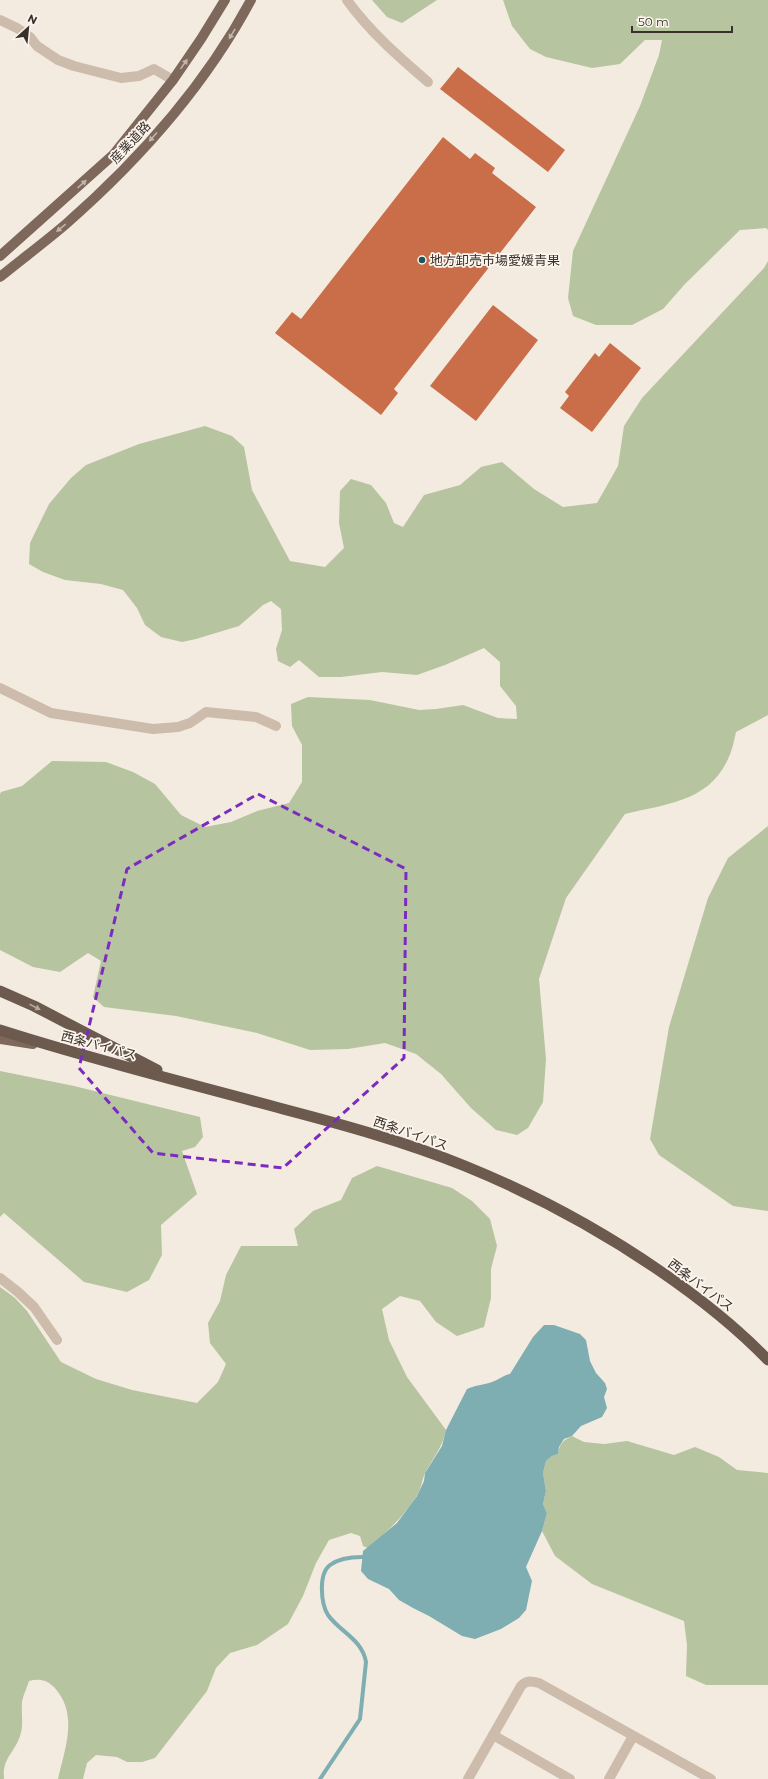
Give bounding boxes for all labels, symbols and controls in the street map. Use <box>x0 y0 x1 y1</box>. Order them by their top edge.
north arrow <box>8 8 48 48</box>
scale bar <box>632 8 732 34</box>
text: N <box>25 11 40 27</box>
text: 50 m <box>638 14 669 29</box>
one-way arrow <box>228 28 235 40</box>
one-way arrow <box>180 59 188 70</box>
street label: 産業道路 <box>106 118 154 166</box>
one-way arrow <box>149 132 158 142</box>
one-way arrow <box>77 180 87 189</box>
one-way arrow <box>55 224 66 233</box>
place label: 地方卸売市場愛媛青果 <box>430 252 560 268</box>
marker: 地方卸売市場愛媛青果 <box>417 255 427 265</box>
one-way arrow <box>30 1004 41 1010</box>
street label: 西条バイパス <box>59 1027 139 1063</box>
street label: 西条バイパス <box>372 1113 450 1153</box>
street label: 西条バイパス <box>665 1255 737 1315</box>

